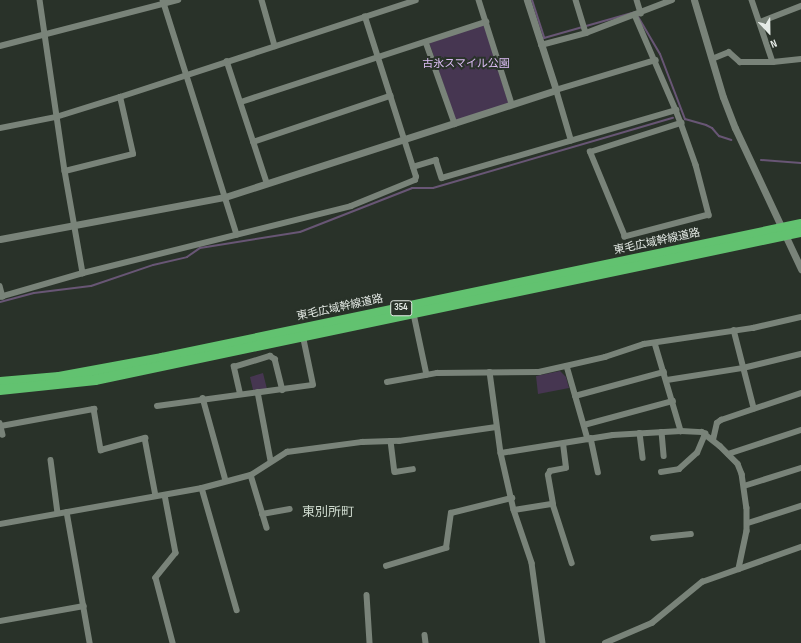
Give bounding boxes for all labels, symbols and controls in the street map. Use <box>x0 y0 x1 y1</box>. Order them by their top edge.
north arrow <box>749 12 789 52</box>
text: N <box>769 36 779 51</box>
park label: 古氷スマイル公園 <box>422 57 510 71</box>
street label: 東毛広域幹線道路 <box>613 226 701 258</box>
street label: 東毛広域幹線道路 <box>296 292 384 324</box>
road number: 354 <box>390 300 412 316</box>
district label: 東別所町 <box>302 504 354 520</box>

